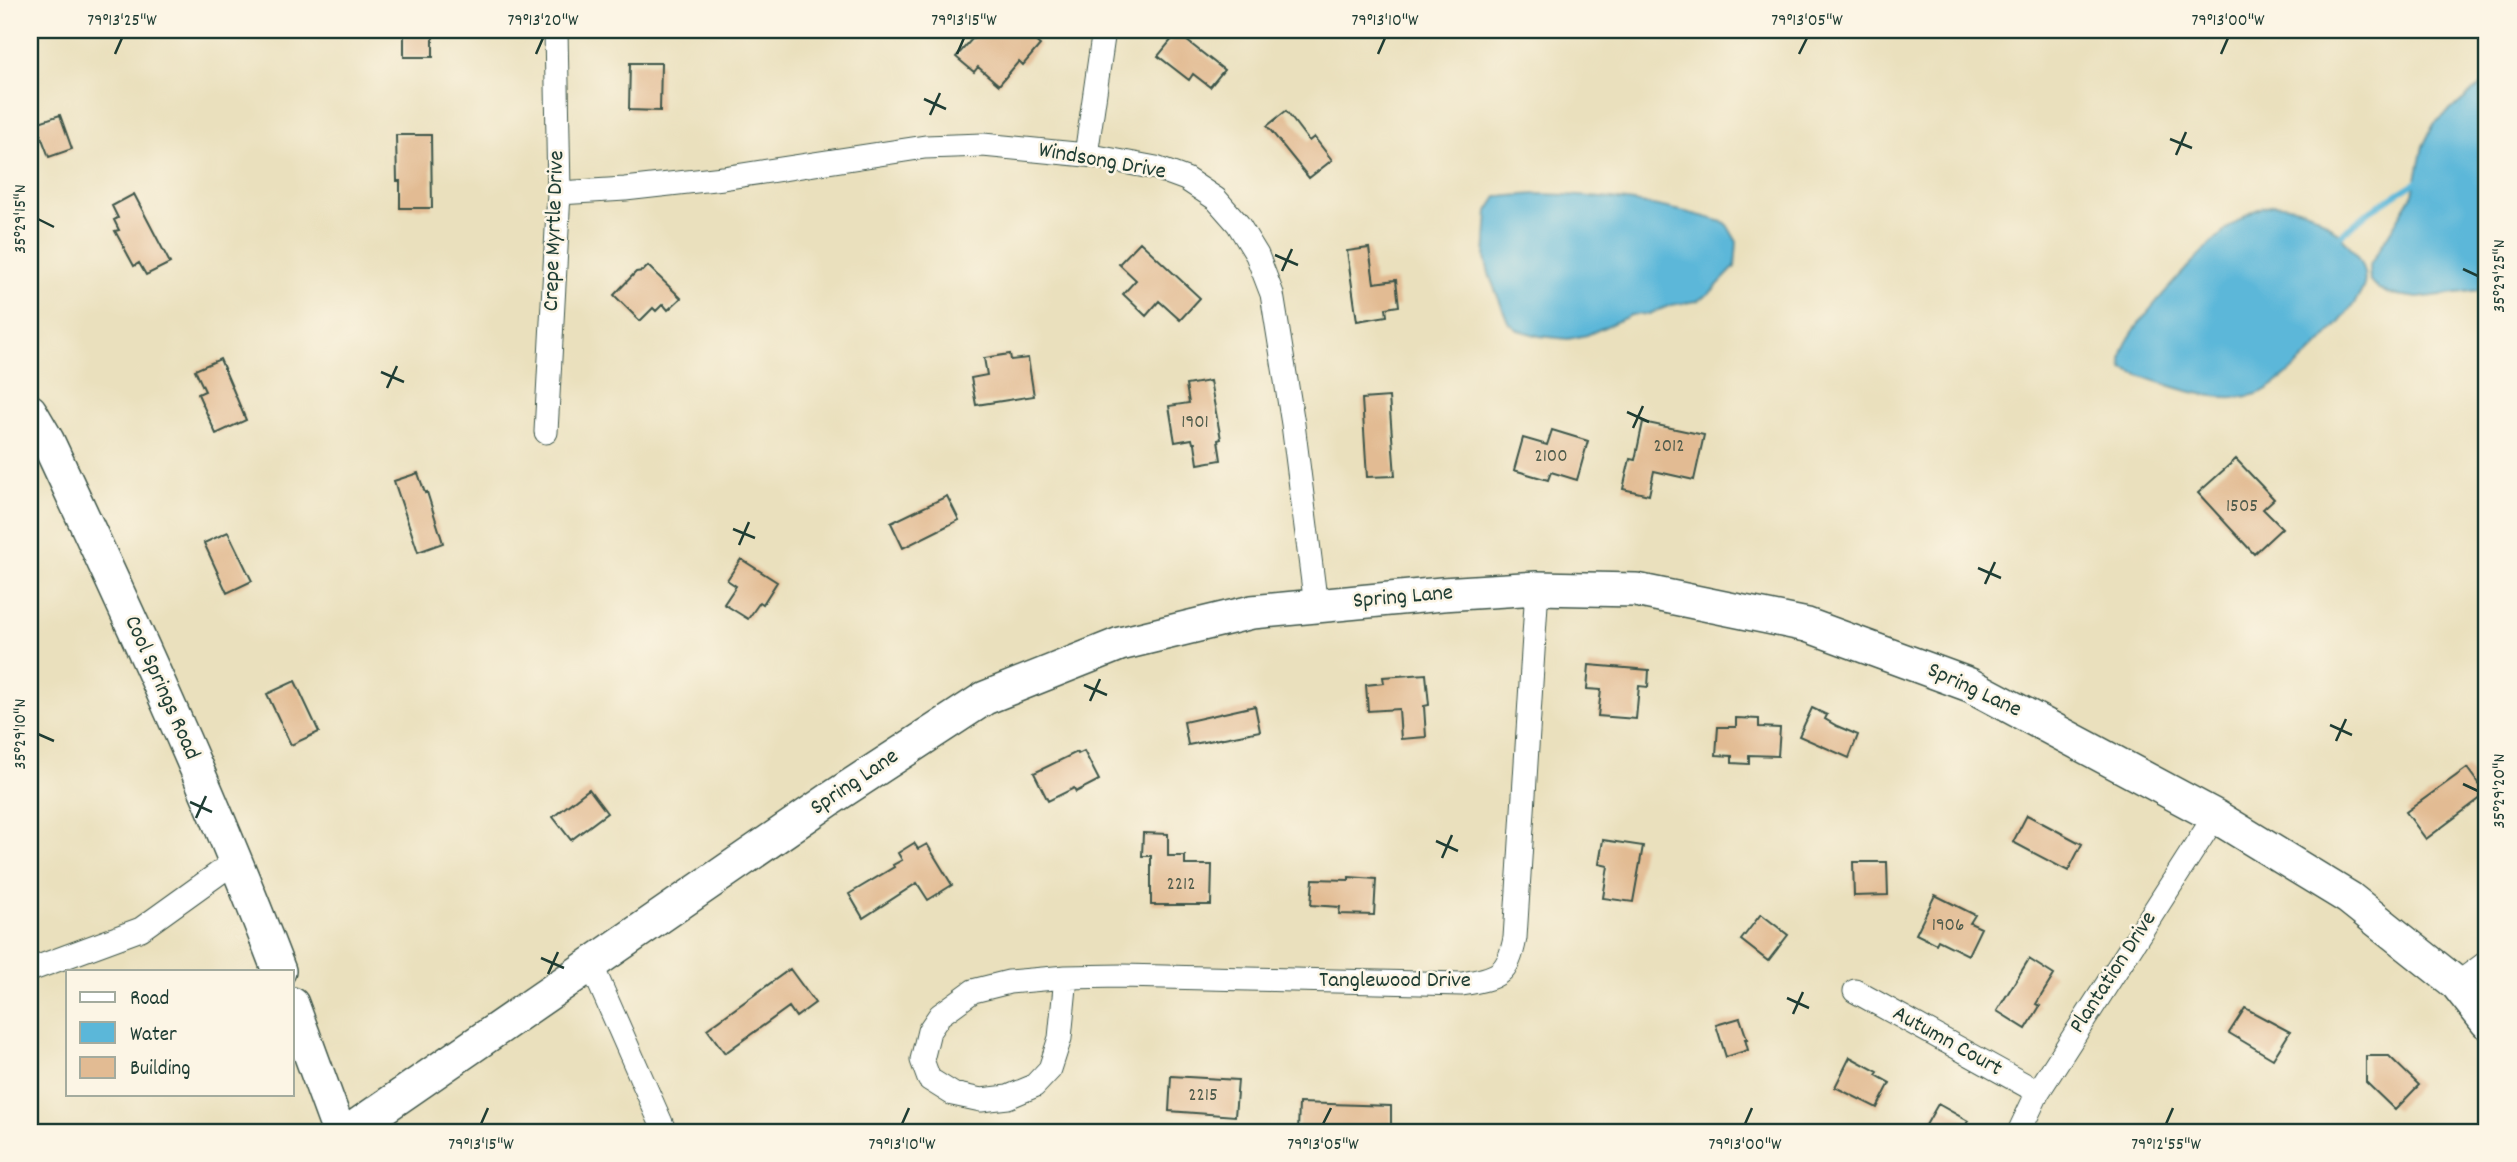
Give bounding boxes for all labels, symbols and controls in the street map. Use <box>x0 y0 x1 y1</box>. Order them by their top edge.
text: 79°13'25"W <box>87 9 157 34</box>
text: 79°13'20"W <box>508 9 579 34</box>
text: 79°13'15"W <box>931 9 997 34</box>
text: 79°13'10"W <box>1352 9 1419 34</box>
text: 79°13'05"W <box>1771 9 1843 34</box>
text: 79°13'00"W <box>2192 9 2265 34</box>
street label: Windsong Drive <box>1036 135 1168 189</box>
street label: Crepe Myrtle Drive <box>536 150 574 312</box>
text: 35°29'15"N <box>9 184 34 254</box>
text: 35°29'25"N <box>2488 239 2513 313</box>
house number: 1901 <box>1181 410 1209 437</box>
house number: 2012 <box>1653 434 1685 461</box>
house number: 2100 <box>1534 444 1568 471</box>
house number: 1505 <box>2226 494 2258 521</box>
street label: Spring Lane <box>1352 577 1454 619</box>
street label: Cool Springs Road <box>114 611 208 765</box>
street label: Spring Lane <box>1922 655 2026 727</box>
text: 35°29'10"N <box>9 699 34 769</box>
street label: Spring Lane <box>804 741 906 825</box>
text: 35°29'20"N <box>2488 754 2513 828</box>
house number: 2212 <box>1166 872 1196 899</box>
street label: Plantation Drive <box>2062 905 2166 1041</box>
house number: 1906 <box>1932 913 1964 940</box>
street label: Tanglewood Drive <box>1319 965 1471 998</box>
legend <box>66 970 294 1096</box>
text: Road <box>130 985 169 1015</box>
street label: Autumn Court <box>1886 998 2008 1086</box>
text: Water <box>130 1021 177 1051</box>
text: Building <box>130 1055 190 1085</box>
house number: 2215 <box>1188 1083 1218 1110</box>
text: 79°13'15"W <box>448 1133 514 1158</box>
text: 79°13'10"W <box>869 1133 936 1158</box>
text: 79°13'05"W <box>1287 1133 1359 1158</box>
text: 79°13'00"W <box>1709 1133 1782 1158</box>
text: 79°12'55"W <box>2131 1133 2202 1158</box>

